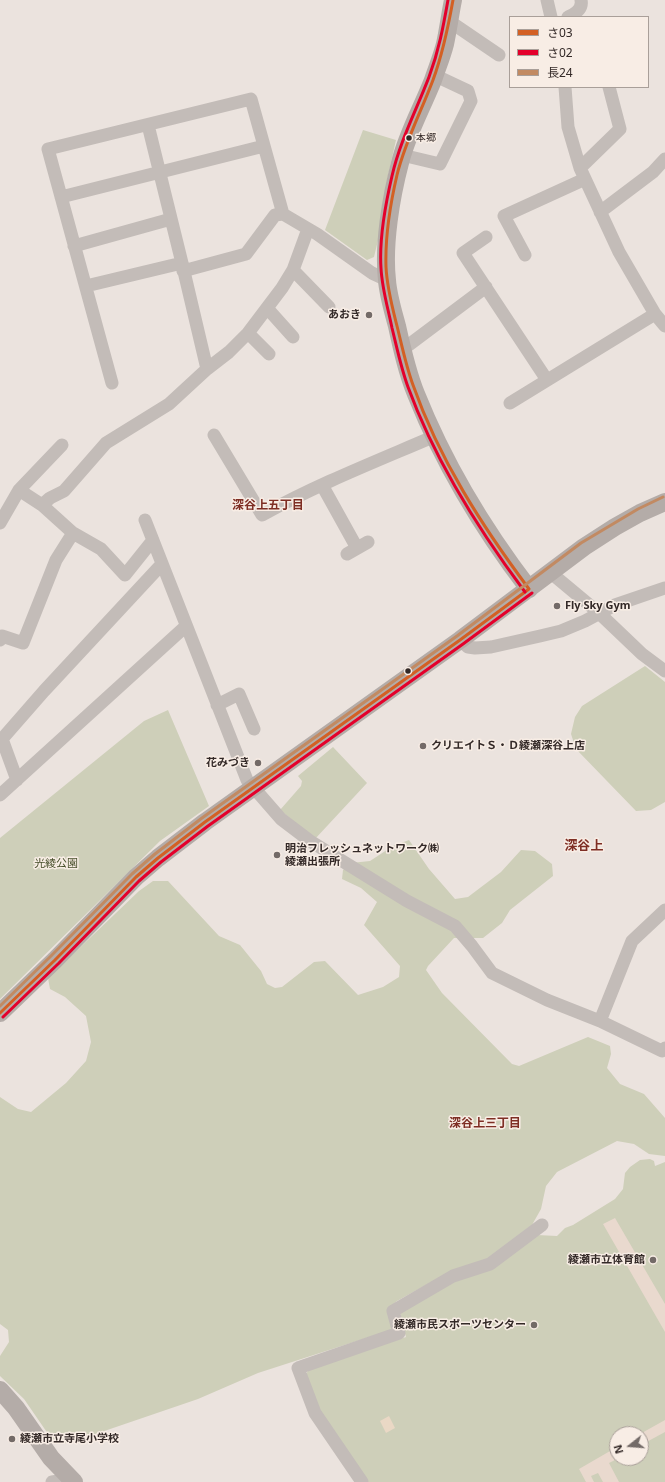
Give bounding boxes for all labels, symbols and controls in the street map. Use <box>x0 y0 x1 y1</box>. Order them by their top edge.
legend <box>509 16 649 88</box>
text: さ03 <box>547 24 573 41</box>
text: さ02 <box>547 44 573 61</box>
text: 長24 <box>547 64 573 81</box>
place label: 本郷 <box>416 132 436 144</box>
marker: 本郷 <box>404 133 414 143</box>
place label: あおき <box>328 308 361 322</box>
marker: あおき <box>364 310 374 320</box>
district label: 深谷上五丁目 <box>232 499 304 513</box>
place label: Fly Sky Gym <box>565 599 630 613</box>
marker: Fly Sky Gym <box>552 601 562 611</box>
unlabelled marker <box>403 666 413 676</box>
place label: クリエイトＳ・Ｄ綾瀬深谷上店 <box>431 739 585 753</box>
marker: クリエイトＳ・Ｄ綾瀬深谷上店 <box>418 741 428 751</box>
place label: 花みづき <box>206 756 250 770</box>
marker: 花みづき <box>253 758 263 768</box>
district label: 深谷上 <box>565 838 603 854</box>
place label: 明治フレッシュネットワーク㈱ 綾瀬出張所 <box>285 842 439 868</box>
marker: 明治フレッシュネットワーク㈱ 綾瀬出張所 <box>272 850 282 860</box>
park label: 光綾公園 <box>34 857 78 871</box>
district label: 深谷上三丁目 <box>449 1117 521 1131</box>
place label: 綾瀬市立体育館 <box>568 1253 645 1267</box>
marker: 綾瀬市立体育館 <box>648 1255 658 1265</box>
place label: 綾瀬市民スポーツセンター <box>394 1318 526 1332</box>
marker: 綾瀬市民スポーツセンター <box>529 1320 539 1330</box>
north arrow <box>609 1426 649 1466</box>
place label: 綾瀬市立寺尾小学校 <box>20 1432 119 1446</box>
marker: 綾瀬市立寺尾小学校 <box>7 1434 17 1444</box>
text: N <box>610 1443 626 1456</box>

